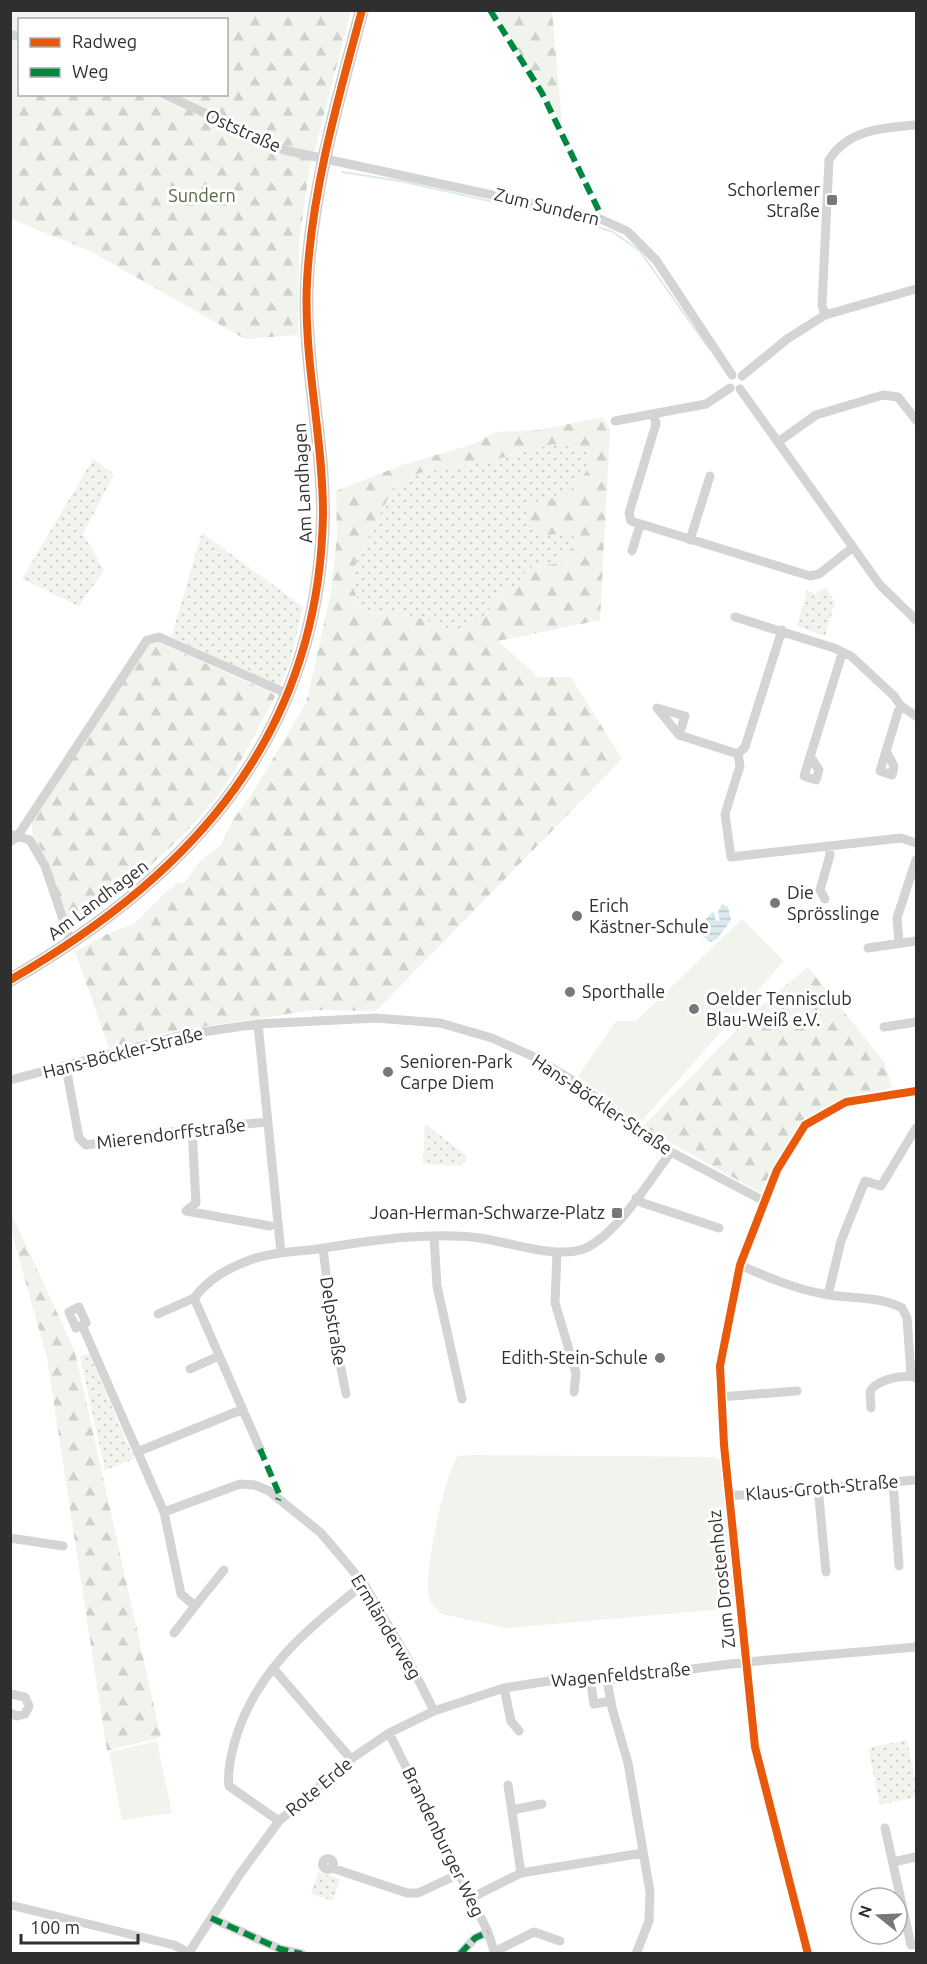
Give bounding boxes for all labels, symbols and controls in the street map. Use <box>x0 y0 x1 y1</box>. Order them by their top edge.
legend <box>18 18 228 96</box>
text: Radweg <box>72 31 137 51</box>
text: Weg <box>72 61 109 81</box>
street label: Oststraße <box>203 105 284 156</box>
place label: Schorlemer Straße <box>728 179 820 220</box>
street label: Zum Sundern <box>493 183 602 229</box>
park label: Sundern <box>168 185 236 205</box>
marker: Schorlemer Straße <box>825 193 839 207</box>
street label: Am Landhagen <box>289 422 315 544</box>
street label: Am Landhagen <box>43 855 152 944</box>
place label: Die Sprösslinge <box>787 882 880 923</box>
place label: Erich Kästner-Schule <box>589 895 709 936</box>
marker: Die Sprösslinge <box>768 896 782 910</box>
marker: Erich Kästner-Schule <box>570 909 584 923</box>
place label: Sporthalle <box>582 981 665 1001</box>
marker: Sporthalle <box>563 985 577 999</box>
place label: Oelder Tennisclub Blau-Weiß e.V. <box>706 988 852 1029</box>
marker: Oelder Tennisclub Blau-Weiß e.V. <box>687 1002 701 1016</box>
street label: Hans-Böckler-Straße <box>41 1022 205 1082</box>
street label: Hans-Böckler-Straße <box>529 1050 676 1158</box>
place label: Senioren-Park Carpe Diem <box>400 1051 513 1092</box>
marker: Senioren-Park Carpe Diem <box>381 1065 395 1079</box>
street label: Mierendorffstraße <box>95 1114 247 1152</box>
place label: Joan-Herman-Schwarze-Platz <box>370 1202 605 1222</box>
marker: Joan-Herman-Schwarze-Platz <box>610 1206 624 1220</box>
street label: Delpstraße <box>317 1275 351 1367</box>
place label: Edith-Stein-Schule <box>501 1347 648 1367</box>
marker: Edith-Stein-Schule <box>653 1351 667 1365</box>
street label: Klaus-Groth-Straße <box>745 1470 899 1504</box>
street label: Zum Drostenholz <box>704 1509 738 1649</box>
street label: Ermländerweg <box>348 1570 426 1682</box>
street label: Wagenfeldstraße <box>550 1658 691 1690</box>
street label: Rote Erde <box>281 1753 355 1820</box>
street label: Brandenburger Weg <box>399 1763 489 1920</box>
north arrow <box>849 1886 909 1946</box>
text: N <box>854 1903 875 1920</box>
scale bar <box>21 1907 138 1945</box>
text: 100 m <box>30 1917 80 1937</box>

